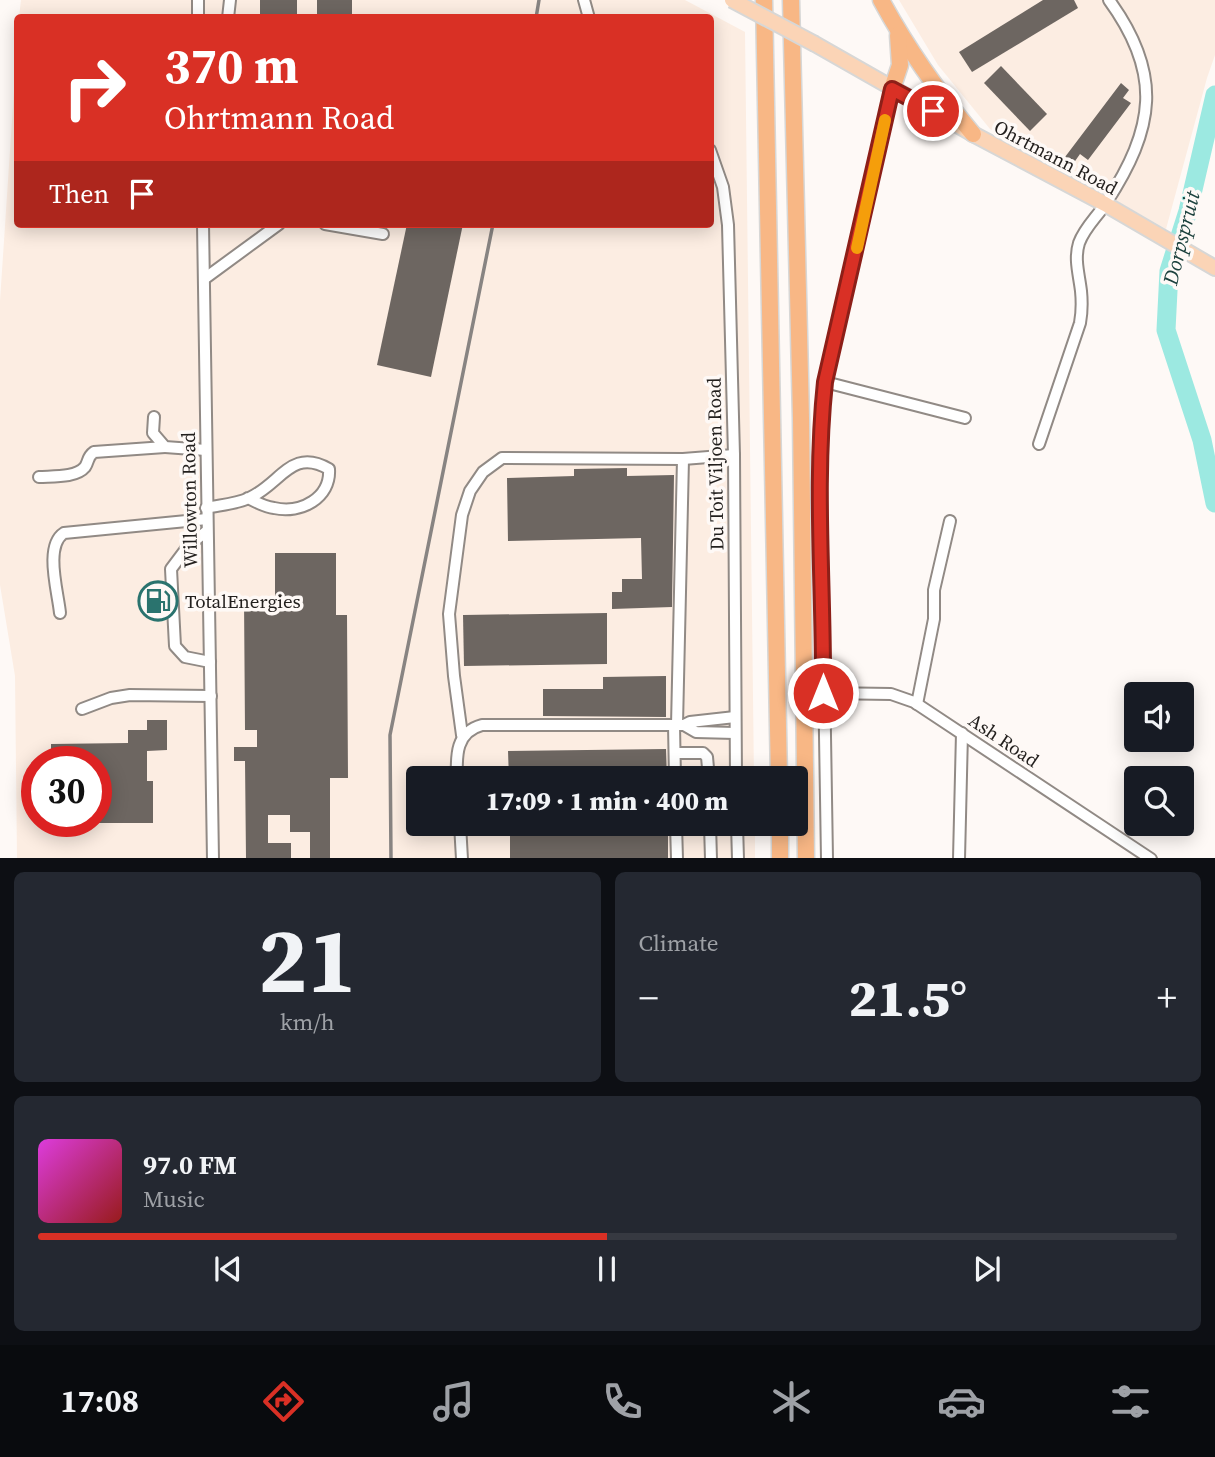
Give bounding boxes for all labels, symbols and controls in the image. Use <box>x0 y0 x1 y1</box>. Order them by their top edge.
text: 370 m <box>164 32 299 99</box>
icon: right <box>49 42 140 133</box>
pin <box>903 81 963 141</box>
icon: arrive <box>914 92 952 130</box>
text: Ohrtmann Road <box>164 96 394 140</box>
street label: Ohrtmann Road <box>990 113 1123 201</box>
icon: arrive <box>123 175 161 213</box>
text: Then <box>49 176 109 212</box>
water label: Dorpspruit <box>1155 187 1207 289</box>
street label: Du Toit Viljoen Road <box>700 377 730 551</box>
street label: Willowton Road <box>175 432 203 568</box>
fuel station icon: TotalEnergies <box>137 580 179 622</box>
place label: TotalEnergies <box>185 588 301 614</box>
position arrow <box>786 656 860 730</box>
map controls <box>1124 682 1194 836</box>
button: sound <box>1124 682 1194 752</box>
street label: Ash Road <box>964 707 1044 773</box>
speed limit sign: 30 <box>21 746 112 837</box>
button: search <box>1124 766 1194 836</box>
text: 17:09 · 1 min · 400 m <box>486 783 728 819</box>
text: 21 <box>258 898 357 1022</box>
text: Climate <box>639 927 718 959</box>
text: 21.5° <box>848 962 967 1033</box>
text: − <box>639 972 659 1024</box>
text: + <box>1157 972 1177 1024</box>
text: km/h <box>280 1006 335 1038</box>
text: 97.0 FM <box>143 1147 237 1183</box>
text: Music <box>143 1183 205 1215</box>
icon: previous <box>209 1250 247 1288</box>
icon: pause <box>588 1250 626 1288</box>
icon: next <box>968 1250 1006 1288</box>
icon: directions <box>259 1377 308 1426</box>
icon: music <box>429 1377 478 1426</box>
icon: phone <box>598 1377 647 1426</box>
icon: climate <box>767 1377 816 1426</box>
icon: car <box>937 1377 986 1426</box>
icon: filters <box>1106 1377 1155 1426</box>
text: 17:08 <box>60 1379 139 1423</box>

